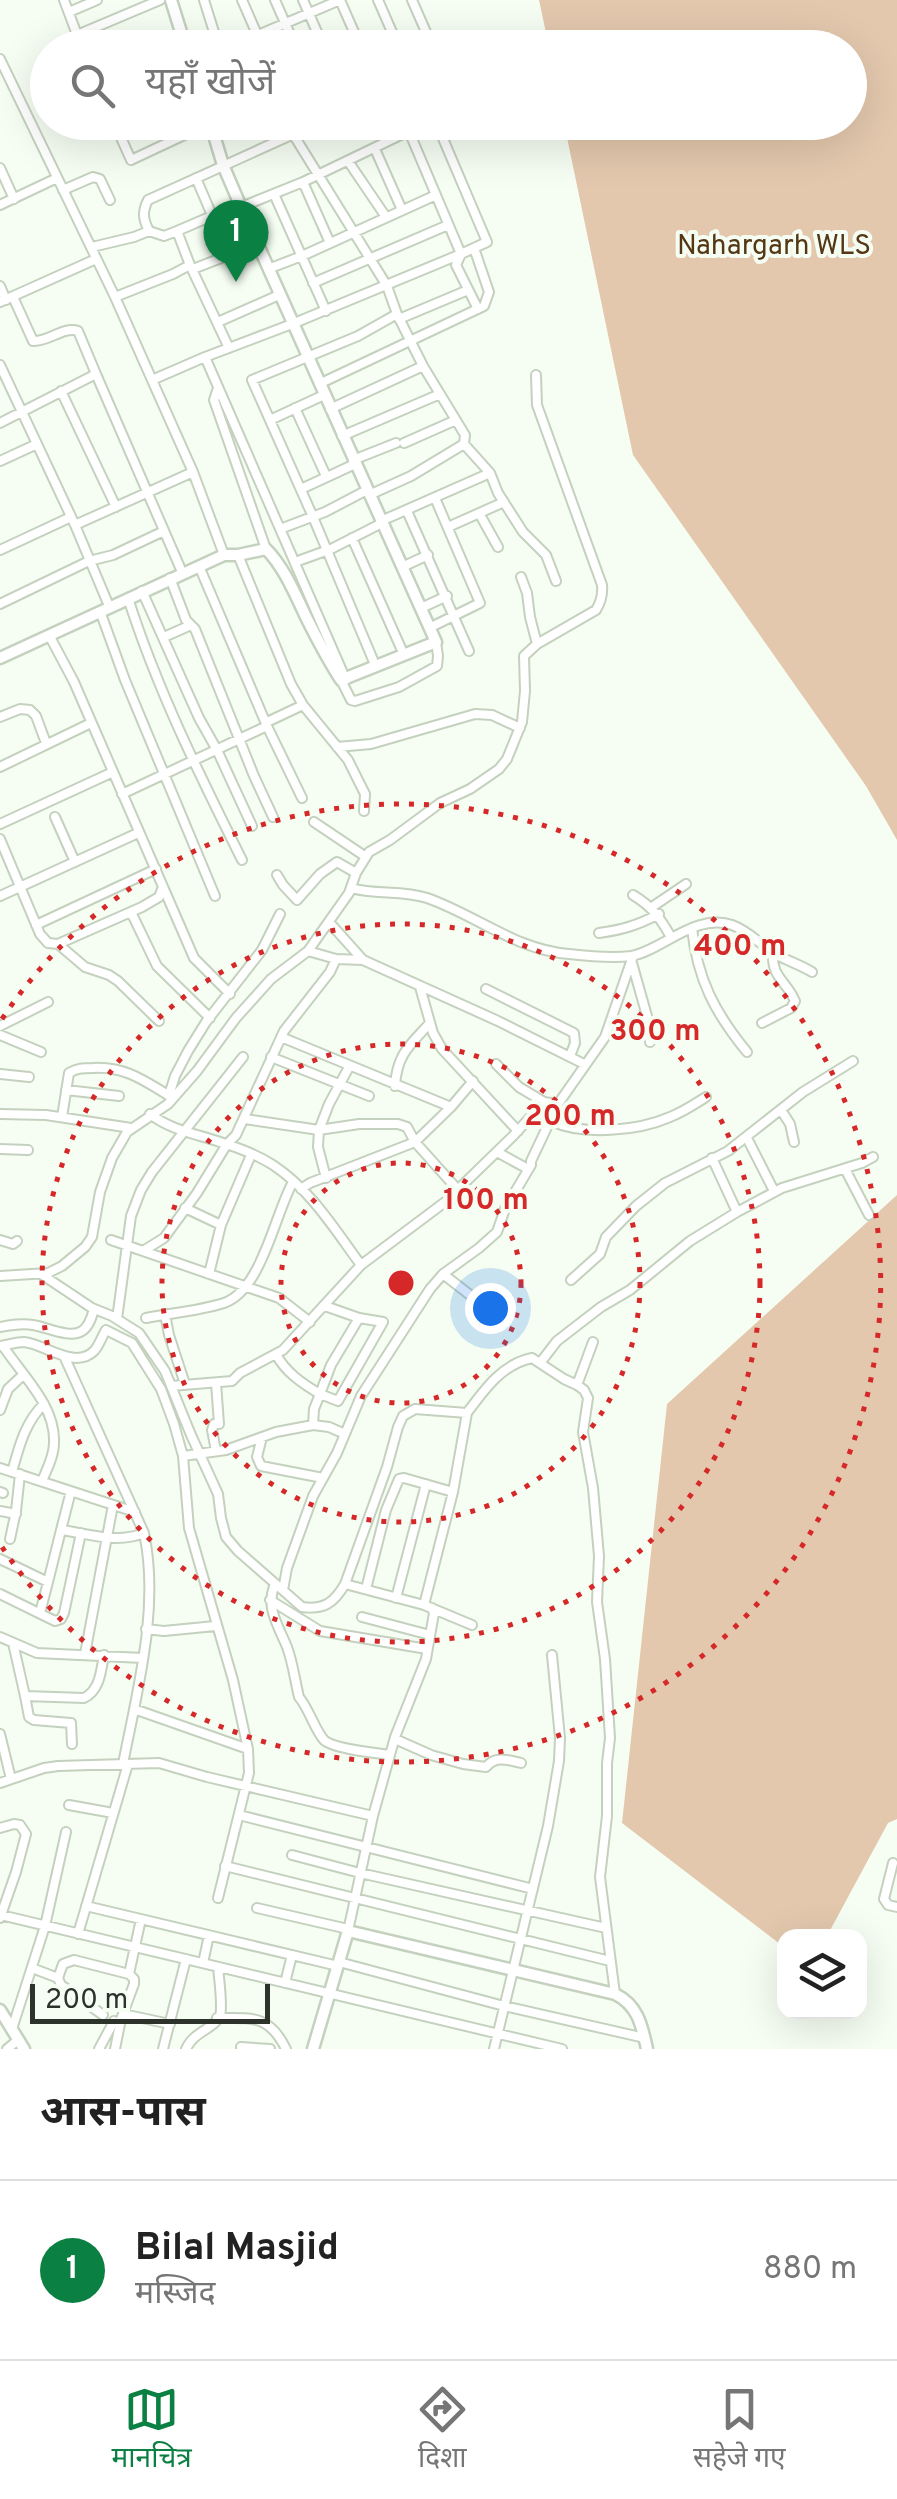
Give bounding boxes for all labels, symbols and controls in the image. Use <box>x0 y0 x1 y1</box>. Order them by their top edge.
search box <box>30 30 867 140</box>
icon: search <box>65 58 120 113</box>
text: यहाँ खोजें <box>145 60 275 109</box>
pin: 1 <box>204 200 268 282</box>
park label: Nahargarh WLS <box>677 229 871 265</box>
text: 400 m <box>694 929 786 966</box>
text: 300 m <box>610 1014 700 1051</box>
text: 200 m <box>524 1099 616 1136</box>
text: 100 m <box>443 1183 529 1220</box>
centre of rings <box>383 1265 419 1301</box>
your location <box>465 1283 516 1334</box>
map controls <box>777 1929 867 2019</box>
button: layers <box>777 1929 867 2019</box>
scale bar <box>30 1979 270 2024</box>
text: 200 m <box>45 1983 128 2019</box>
text: आस-पास <box>40 2088 206 2141</box>
text: Bilal Masjid <box>135 2225 339 2274</box>
text: 1 <box>66 2250 79 2290</box>
text: 880 m <box>763 2250 857 2290</box>
text: मस्जिद <box>135 2275 216 2315</box>
tab: मानचित्र <box>112 2382 192 2478</box>
tab: दिशा <box>415 2382 470 2478</box>
tab: सहेजे गए <box>693 2382 785 2478</box>

